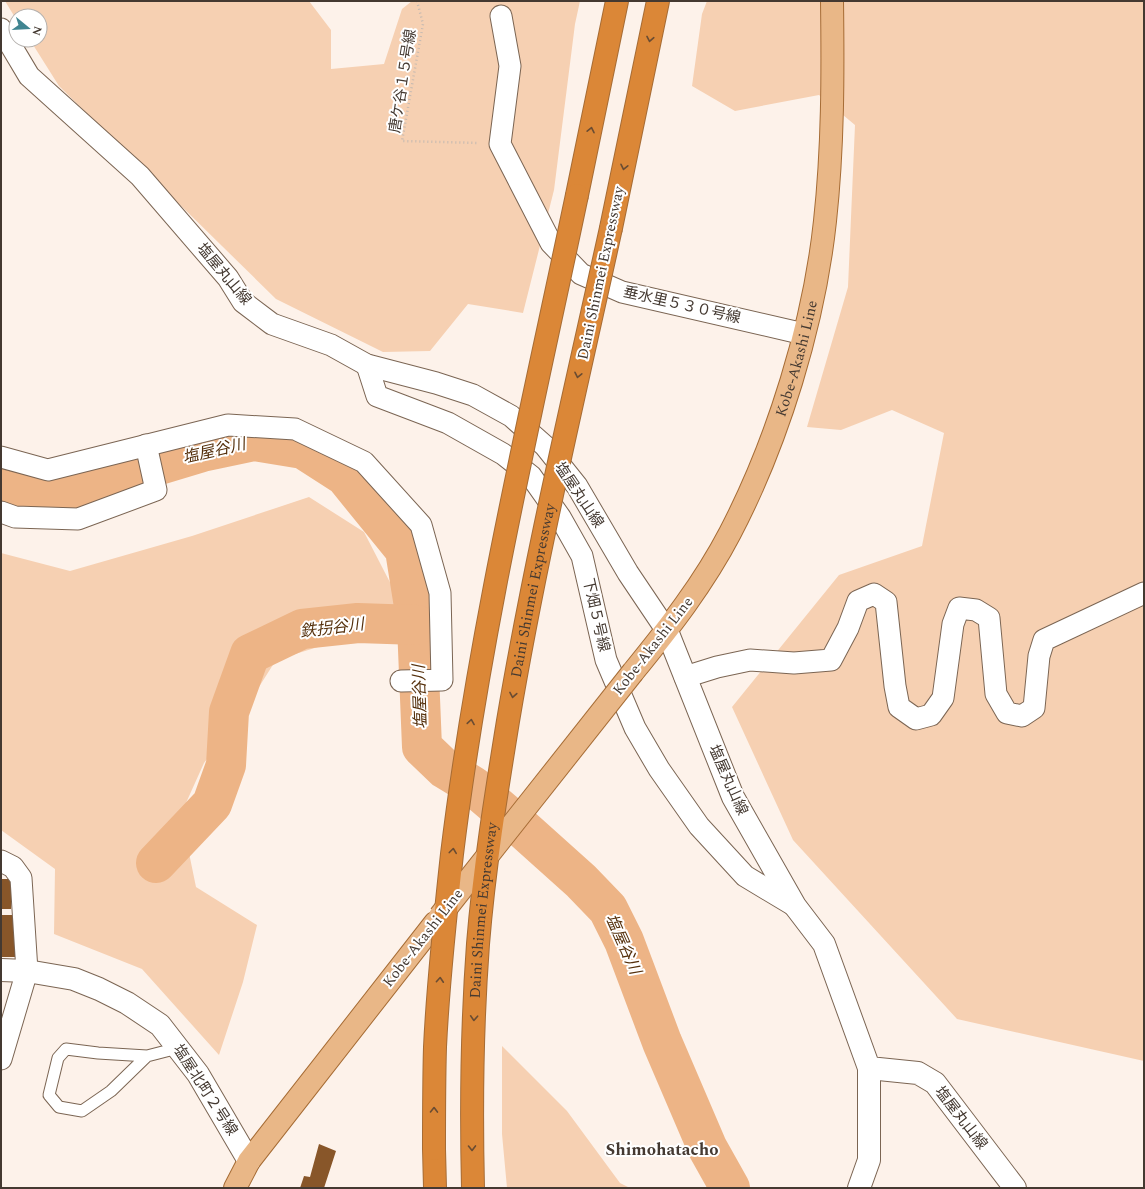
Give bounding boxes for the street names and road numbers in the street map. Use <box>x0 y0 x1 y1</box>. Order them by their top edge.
street label: 唐ケ谷１５号線 <box>383 27 423 135</box>
street label: Daini Shinmei Expressway <box>571 183 631 362</box>
street label: 塩屋丸山線 <box>191 238 257 310</box>
street label: 垂水里５３０号線 <box>621 280 743 330</box>
street label: Kobe-Akashi Line <box>769 298 823 420</box>
street label: 塩屋丸山線 <box>548 457 610 533</box>
street label: Daini Shinmei Expressway <box>504 501 561 679</box>
street label: 下畑５号線 <box>576 576 616 654</box>
street label: Kobe-Akashi Line <box>607 592 699 700</box>
street label: 塩屋丸山線 <box>702 741 754 819</box>
street label: Daini Shinmei Expressway <box>463 820 504 999</box>
street label: Kobe-Akashi Line <box>377 884 469 992</box>
street label: 塩屋北町２号線 <box>167 1040 243 1140</box>
street label: 塩屋丸山線 <box>929 1081 993 1155</box>

